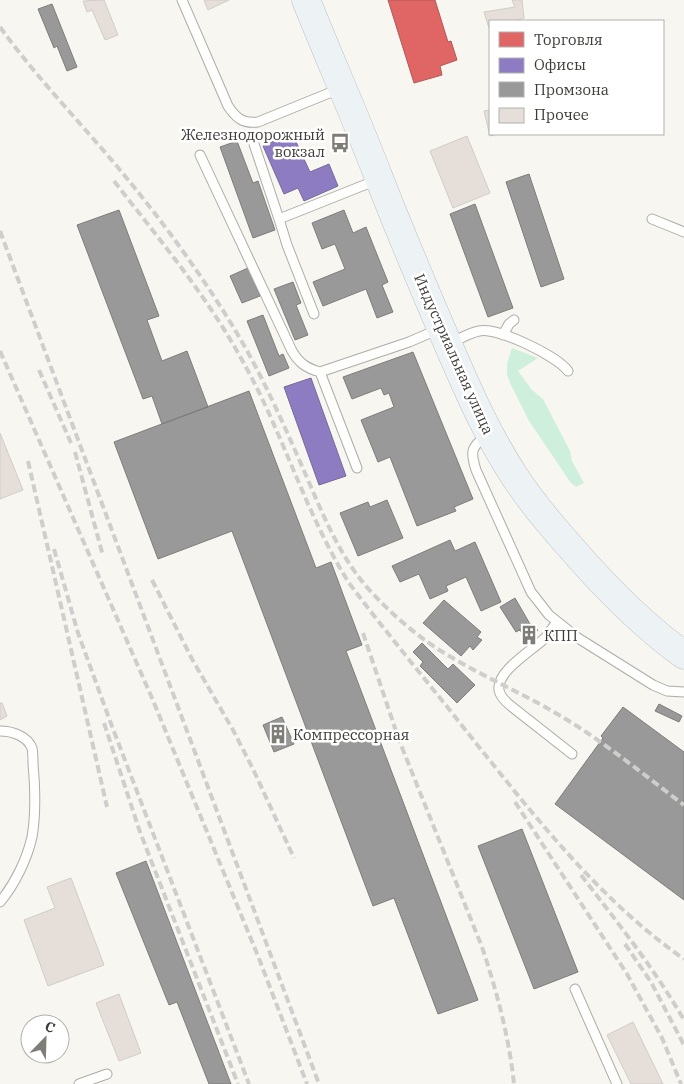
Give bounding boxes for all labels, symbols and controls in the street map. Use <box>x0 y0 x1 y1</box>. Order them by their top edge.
legend <box>489 20 664 135</box>
text: Торговля <box>534 30 603 49</box>
text: Офисы <box>534 55 586 74</box>
text: Промзона <box>534 80 609 99</box>
text: Прочее <box>534 105 589 124</box>
place label: Железнодорожный вокзал <box>181 125 325 161</box>
bus stop icon: Железнодорожный вокзал <box>329 132 351 154</box>
street label: Индустриальная улица <box>410 271 498 437</box>
building icon: КПП <box>518 624 540 646</box>
place label: КПП <box>544 626 578 645</box>
building icon: Компрессорная <box>267 723 289 745</box>
place label: Компрессорная <box>293 725 410 744</box>
north arrow <box>20 1014 70 1064</box>
text: С <box>42 1017 58 1037</box>

